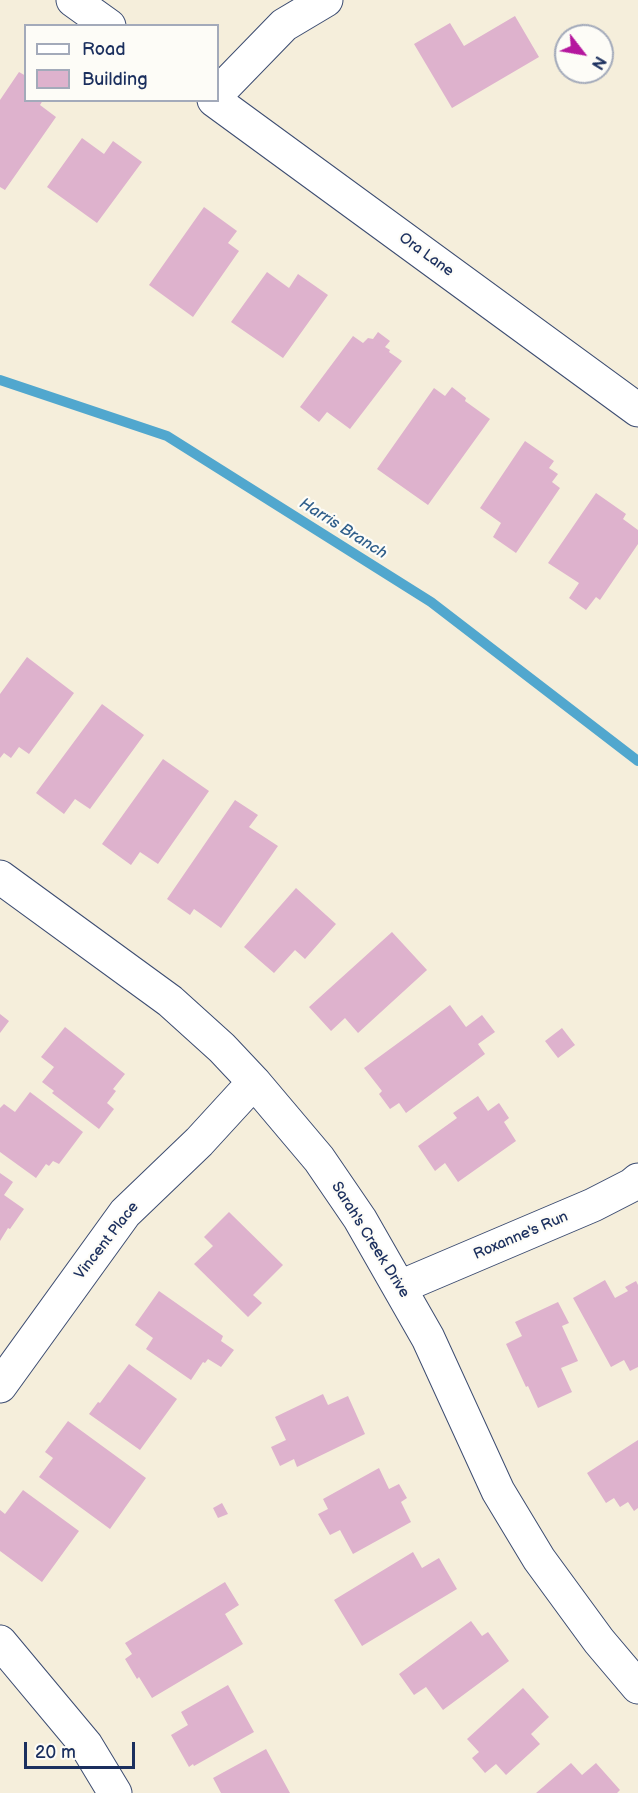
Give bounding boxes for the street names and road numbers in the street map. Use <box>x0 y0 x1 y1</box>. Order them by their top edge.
street label: Ora Lane <box>395 229 457 281</box>
street label: Sarah's Creek Drive <box>327 1179 413 1301</box>
street label: Vincent Place <box>71 1199 143 1283</box>
street label: Roxanne's Run <box>471 1208 571 1264</box>

